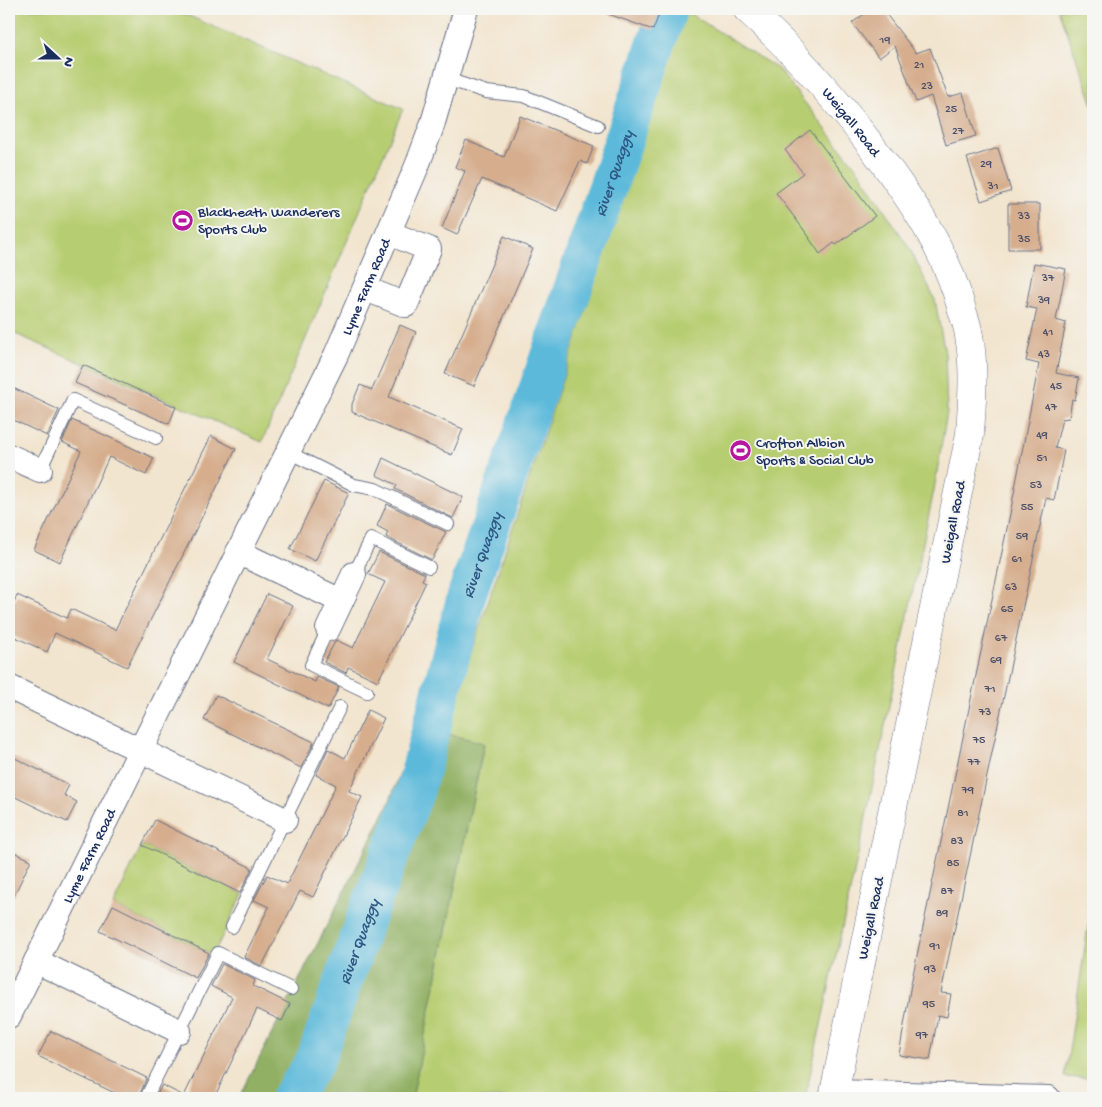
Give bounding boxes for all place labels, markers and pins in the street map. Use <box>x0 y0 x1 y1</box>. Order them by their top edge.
place label: Blackheath Wanderers Sports Club <box>197 204 340 239</box>
sports icon: Blackheath Wanderers Sports Club <box>170 208 194 232</box>
place label: Crofton Albion Sports & Social Club <box>756 435 874 470</box>
sports icon: Crofton Albion Sports & Social Club <box>728 439 752 463</box>

